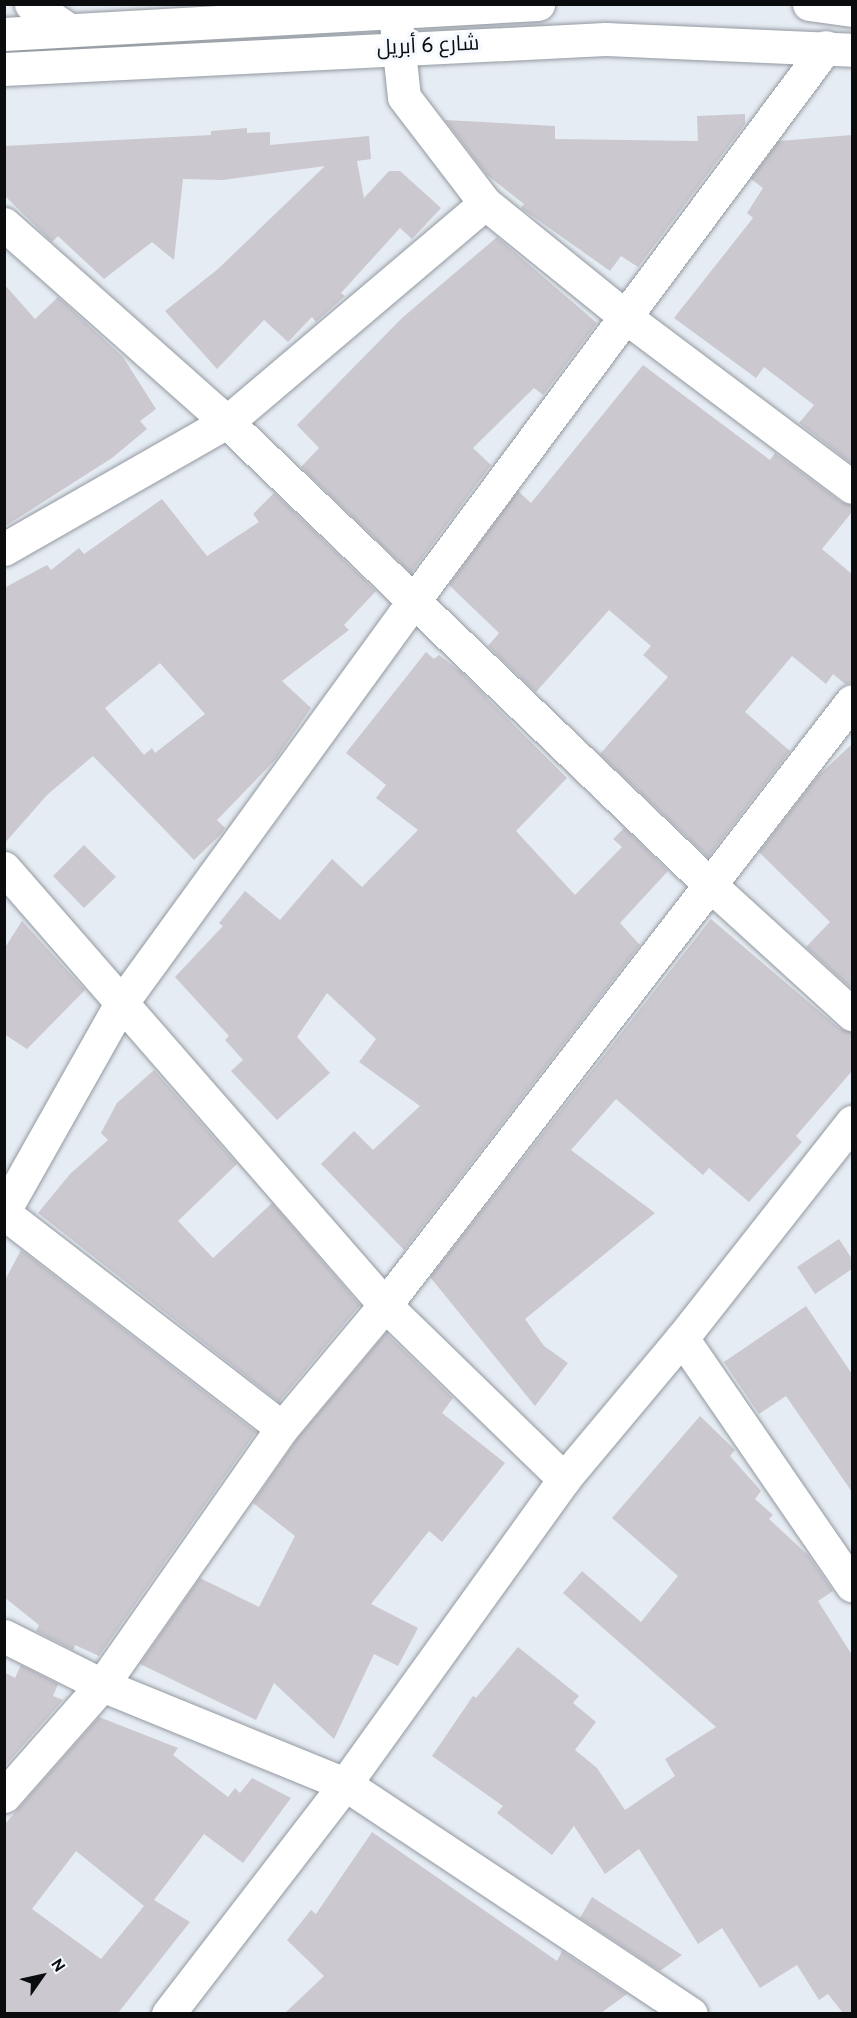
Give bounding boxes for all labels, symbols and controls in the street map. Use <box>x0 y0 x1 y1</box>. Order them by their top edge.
street label: شارع 6 أبريل <box>376 32 480 62</box>
north arrow <box>12 1946 72 2006</box>
text: N <box>45 1956 68 1976</box>

